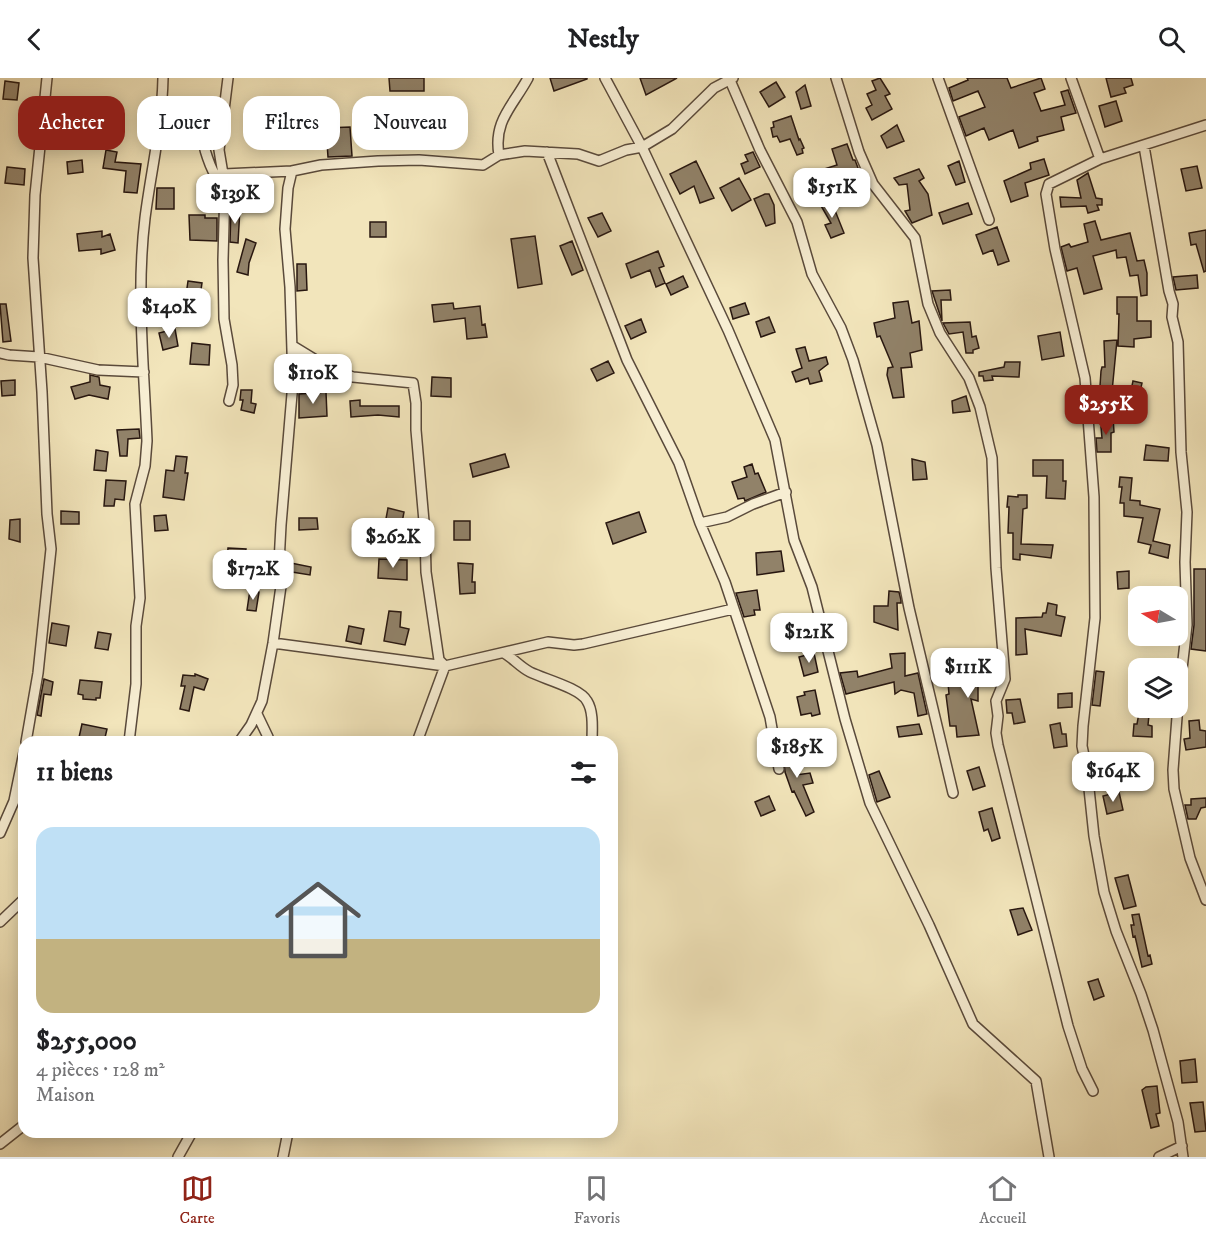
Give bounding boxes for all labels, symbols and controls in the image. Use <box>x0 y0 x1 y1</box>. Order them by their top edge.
text: Nestly <box>567 22 639 56</box>
icon: back <box>18 23 51 56</box>
icon: search <box>1155 23 1188 56</box>
chip: Acheter <box>18 96 125 150</box>
chip: Louer <box>137 96 231 150</box>
chip: Filtres <box>243 96 340 150</box>
chip: Nouveau <box>352 96 468 150</box>
pin: $151K <box>790 168 874 219</box>
pin: $139K <box>193 174 277 225</box>
text: $151K <box>807 175 857 200</box>
text: $139K <box>210 181 260 206</box>
pin: $140K <box>127 288 211 339</box>
text: $140K <box>142 295 196 320</box>
pin: $110K <box>271 354 355 405</box>
text: $110K <box>288 361 338 386</box>
pin: $255K <box>1064 385 1148 436</box>
text: $255K <box>1079 392 1133 417</box>
pin: $262K <box>351 518 435 569</box>
text: $262K <box>365 525 421 550</box>
pin: $172K <box>211 550 295 601</box>
text: $172K <box>227 557 279 582</box>
north arrow <box>1128 586 1188 646</box>
map controls <box>1128 586 1188 718</box>
pin: $121K <box>767 613 851 664</box>
text: $121K <box>784 620 834 645</box>
pin: $111K <box>926 648 1010 699</box>
text: $111K <box>945 655 992 680</box>
button: layers <box>1128 658 1188 718</box>
pin: $185K <box>755 728 839 779</box>
text: $185K <box>771 735 823 760</box>
pin: $164K <box>1071 752 1155 803</box>
text: 11 biens <box>36 756 113 789</box>
icon: filters <box>567 756 600 789</box>
text: $164K <box>1086 759 1140 784</box>
icon: home <box>264 866 372 974</box>
text: $255,000 <box>36 1025 137 1058</box>
text: 4 pièces · 128 m² <box>36 1058 165 1083</box>
text: Maison <box>36 1083 95 1108</box>
tab: Carte <box>180 1172 215 1228</box>
tab: Favoris <box>574 1172 620 1228</box>
tab: Accueil <box>979 1172 1026 1228</box>

